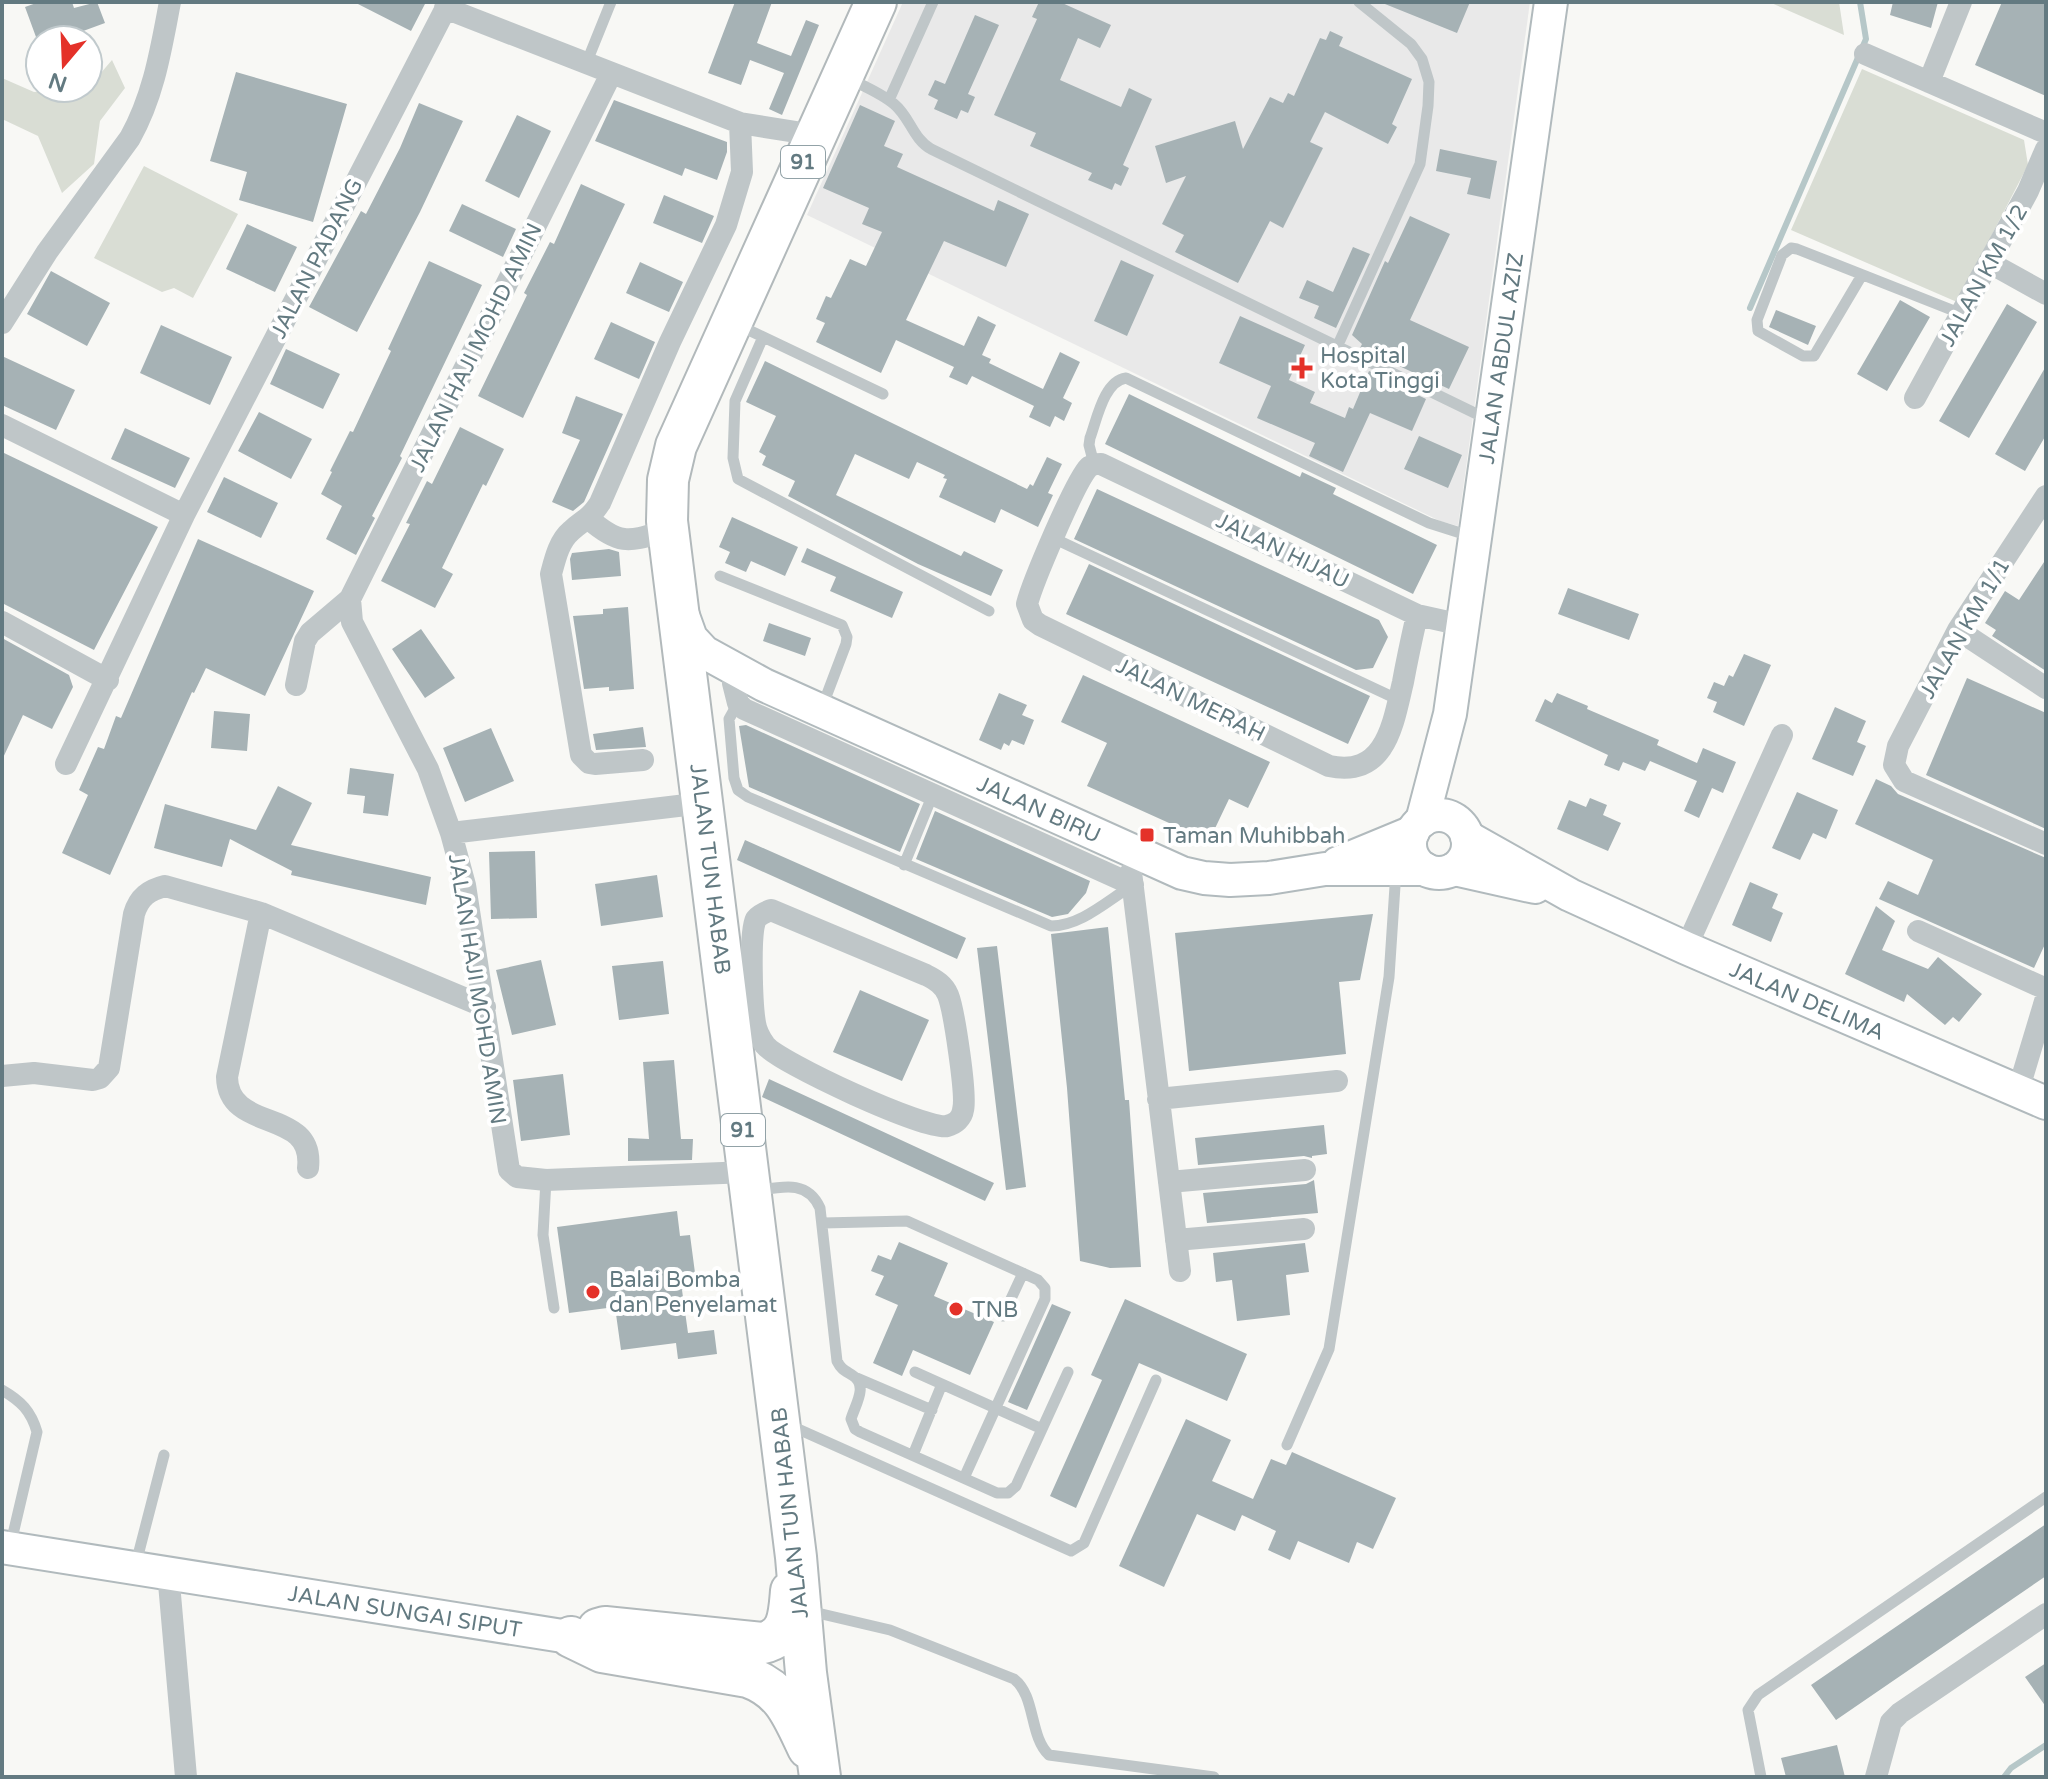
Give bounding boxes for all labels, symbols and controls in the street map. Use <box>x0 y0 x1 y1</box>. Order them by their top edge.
north arrow <box>24 24 104 104</box>
text: N <box>45 67 70 97</box>
road number: 91 <box>781 146 825 178</box>
street label: JALAN PADANG <box>265 174 368 343</box>
street label: JALAN KM 1/2 <box>1934 200 2033 351</box>
street label: JALAN HAJI MOHD AMIN <box>404 219 548 476</box>
street label: JALAN ABDUL AZIZ <box>1474 251 1529 466</box>
place label: Hospital Kota Tinggi <box>1320 343 1440 394</box>
marker: Hospital Kota Tinggi <box>1291 357 1313 379</box>
street label: JALAN HIJAU <box>1212 508 1353 594</box>
street label: JALAN KM 1/1 <box>1914 554 2016 703</box>
street label: JALAN MERAH <box>1112 653 1269 747</box>
street label: JALAN TUN HABAB <box>684 762 736 976</box>
street label: JALAN BIRU <box>973 771 1105 849</box>
place label: Taman Muhibbah <box>1163 823 1345 849</box>
marker: Taman Muhibbah <box>1138 826 1156 844</box>
street label: JALAN HAJI MOHD AMIN <box>443 852 511 1126</box>
street label: JALAN DELIMA <box>1726 956 1888 1046</box>
road number: 91 <box>721 1114 765 1146</box>
place label: Balai Bomba dan Penyelamat <box>609 1267 777 1318</box>
marker: Balai Bomba dan Penyelamat <box>584 1283 602 1301</box>
place label: TNB <box>972 1297 1018 1323</box>
marker: TNB <box>947 1300 965 1318</box>
street label: JALAN TUN HABAB <box>766 1406 814 1620</box>
street label: JALAN SUNGAI SIPUT <box>286 1581 524 1643</box>

